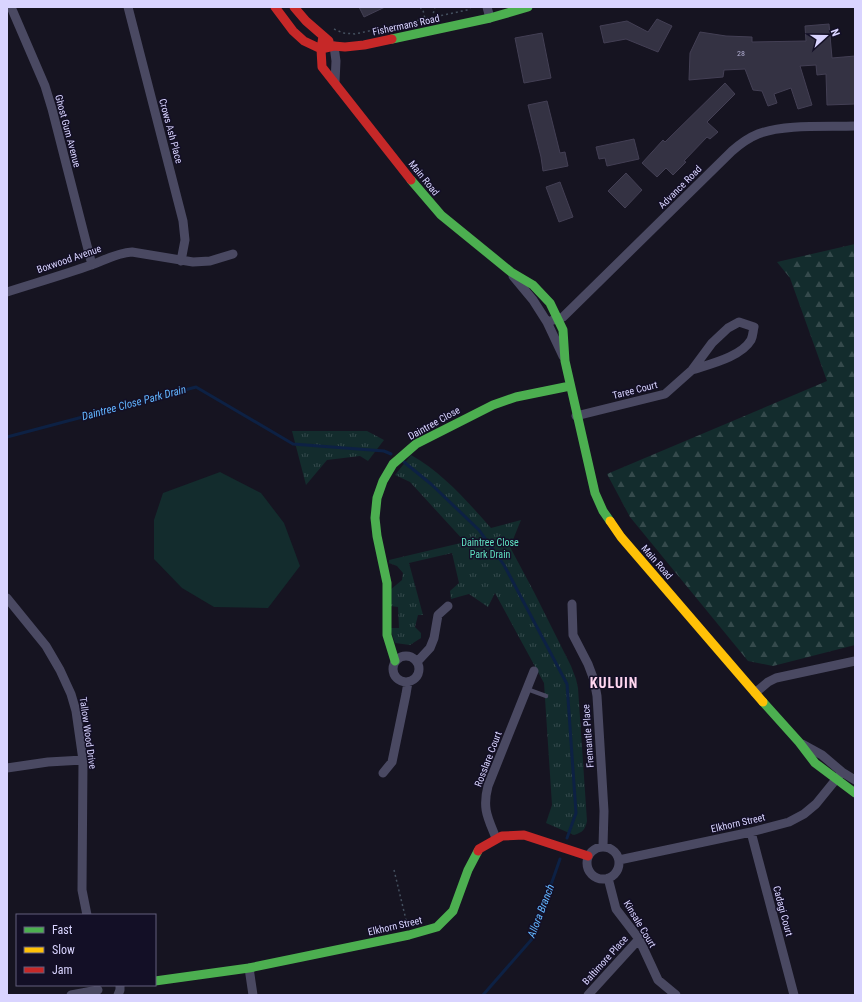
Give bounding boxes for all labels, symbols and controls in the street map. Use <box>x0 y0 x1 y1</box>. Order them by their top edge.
street label: Fishermans Road <box>371 13 441 37</box>
north arrow <box>806 16 846 56</box>
text: N <box>828 27 842 38</box>
house number: 28 <box>737 49 745 58</box>
street label: Ghost Gum Avenue <box>53 93 83 169</box>
street label: Crows Ash Place <box>157 98 185 165</box>
street label: Main Road <box>407 158 441 198</box>
street label: Advance Road <box>656 163 704 211</box>
street label: Boxwood Avenue <box>35 243 103 275</box>
street label: Taree Court <box>611 379 659 401</box>
water label: Daintree Close Park Drain <box>81 383 187 423</box>
street label: Daintree Close <box>406 404 462 442</box>
park label: Daintree Close Park Drain <box>461 537 519 560</box>
street label: Main Road <box>639 543 675 581</box>
district label: KULUIN <box>590 675 638 691</box>
street label: Tallow Wood Drive <box>78 696 99 770</box>
street label: Fremantle Place <box>580 704 596 768</box>
street label: Rosslare Court <box>472 730 504 788</box>
street label: Elkhorn Street <box>710 811 766 835</box>
water label: Allora Branch <box>524 882 557 941</box>
street label: Cadagi Court <box>771 885 795 937</box>
street label: Kinsale Court <box>622 898 658 950</box>
legend <box>16 914 156 986</box>
street label: Elkhorn Street <box>367 914 423 938</box>
text: Fast <box>52 923 73 937</box>
street label: Baltimore Place <box>580 933 630 987</box>
text: Slow <box>52 943 75 957</box>
text: Jam <box>52 963 73 977</box>

